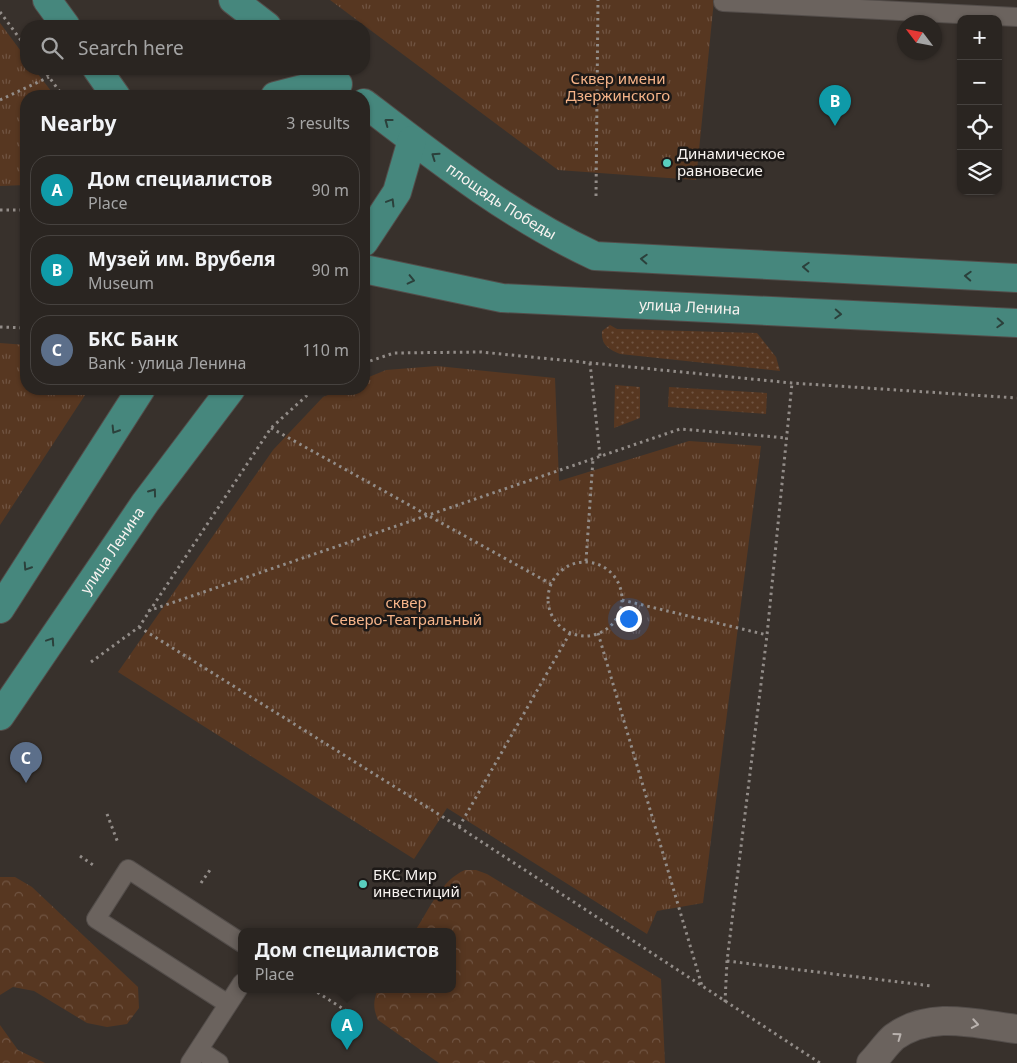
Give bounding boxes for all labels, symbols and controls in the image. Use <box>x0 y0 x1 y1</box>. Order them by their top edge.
north arrow <box>897 15 942 60</box>
map controls <box>957 15 1002 195</box>
button: + <box>957 15 1002 60</box>
search box <box>20 20 370 75</box>
icon: search <box>38 34 66 62</box>
text: Search here <box>78 35 184 61</box>
button: − <box>957 60 1002 105</box>
park label: Сквер имени Дзержинского <box>566 68 670 105</box>
pin: B <box>819 85 851 126</box>
button: locate <box>957 105 1002 150</box>
text: Nearby <box>40 109 116 137</box>
text: 3 results <box>286 112 350 134</box>
one-way arrow <box>385 119 394 127</box>
place label: Динамическое равновесие <box>677 143 785 180</box>
button: layers <box>957 150 1002 195</box>
one-way arrow <box>431 153 441 162</box>
marker: Динамическое равновесие <box>661 157 673 169</box>
street label: площадь Победы <box>443 158 560 243</box>
text: Дом специалистов <box>88 166 272 192</box>
text: A <box>51 179 63 201</box>
text: 90 m <box>312 179 349 201</box>
text: Place <box>88 192 128 214</box>
one-way arrow <box>384 198 394 207</box>
text: Музей им. Врубеля <box>88 246 276 272</box>
one-way arrow <box>639 253 647 264</box>
text: B <box>52 259 62 281</box>
text: 90 m <box>312 259 349 281</box>
one-way arrow <box>802 262 810 273</box>
one-way arrow <box>964 270 972 281</box>
text: Museum <box>88 272 154 294</box>
one-way arrow <box>407 274 416 285</box>
street label: улица Ленина <box>639 294 741 319</box>
one-way arrow <box>834 309 842 320</box>
one-way arrow <box>996 317 1004 328</box>
text: БКС Банк <box>88 326 178 352</box>
text: C <box>52 339 62 361</box>
text: 110 m <box>302 339 349 361</box>
text: Bank · улица Ленина <box>88 352 246 374</box>
one-way arrow <box>112 425 122 434</box>
one-way arrow <box>147 489 155 498</box>
street label: улица Ленина <box>75 503 148 598</box>
one-way arrow <box>24 561 34 570</box>
park label: сквер Северо-Театральный <box>330 592 482 629</box>
your location <box>616 606 642 632</box>
one-way arrow <box>44 637 54 646</box>
pin: C <box>10 742 42 783</box>
place label: БКС Мир инвестиций <box>373 864 460 901</box>
marker: БКС Мир инвестиций <box>357 878 369 890</box>
popup <box>238 928 456 993</box>
text: Дом специалистов <box>255 937 439 963</box>
text: Place <box>255 963 294 985</box>
pin: A <box>331 1009 363 1050</box>
one-way arrow <box>971 1018 979 1028</box>
one-way arrow <box>892 1033 902 1042</box>

